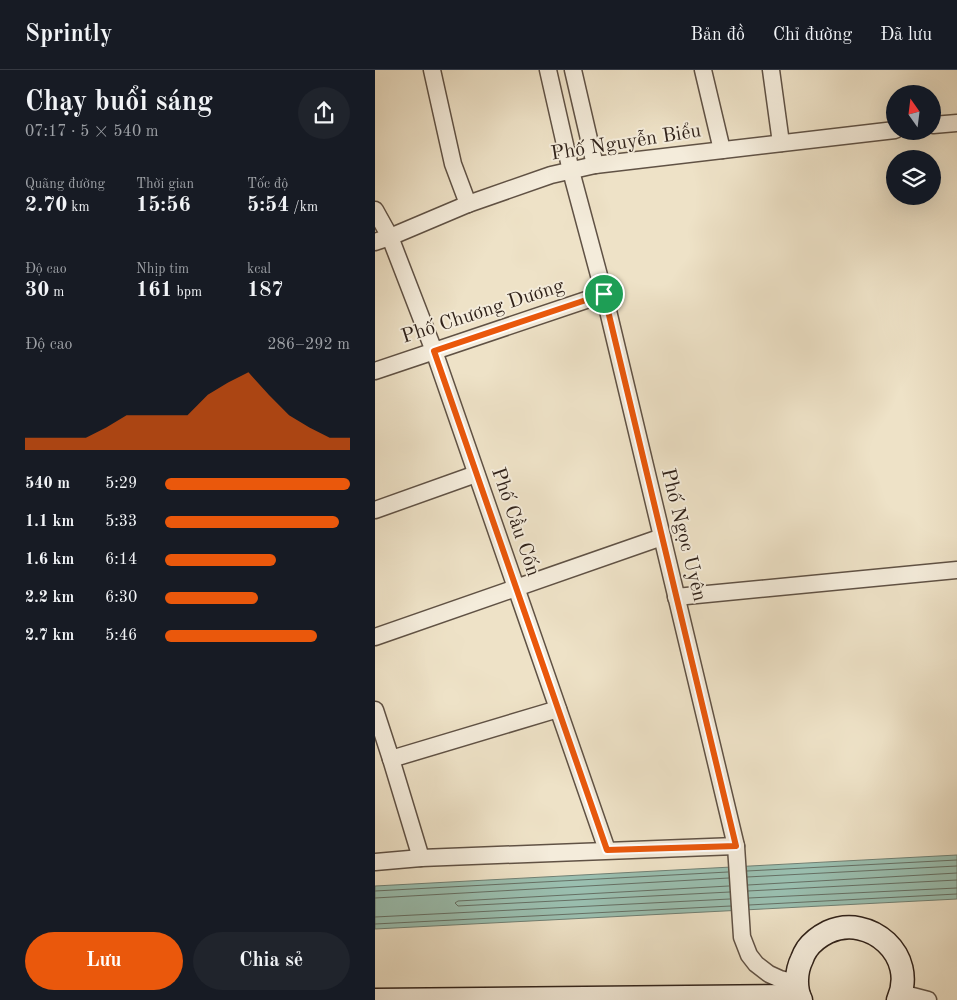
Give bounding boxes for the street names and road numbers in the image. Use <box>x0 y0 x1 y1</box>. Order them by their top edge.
street label: Phố Nguyễn Biểu <box>549 120 703 165</box>
street label: Phố Chương Dương <box>399 276 567 348</box>
street label: Phố Cầu Cốn <box>487 464 545 579</box>
street label: Phố Ngọc Uyên <box>657 466 709 604</box>

